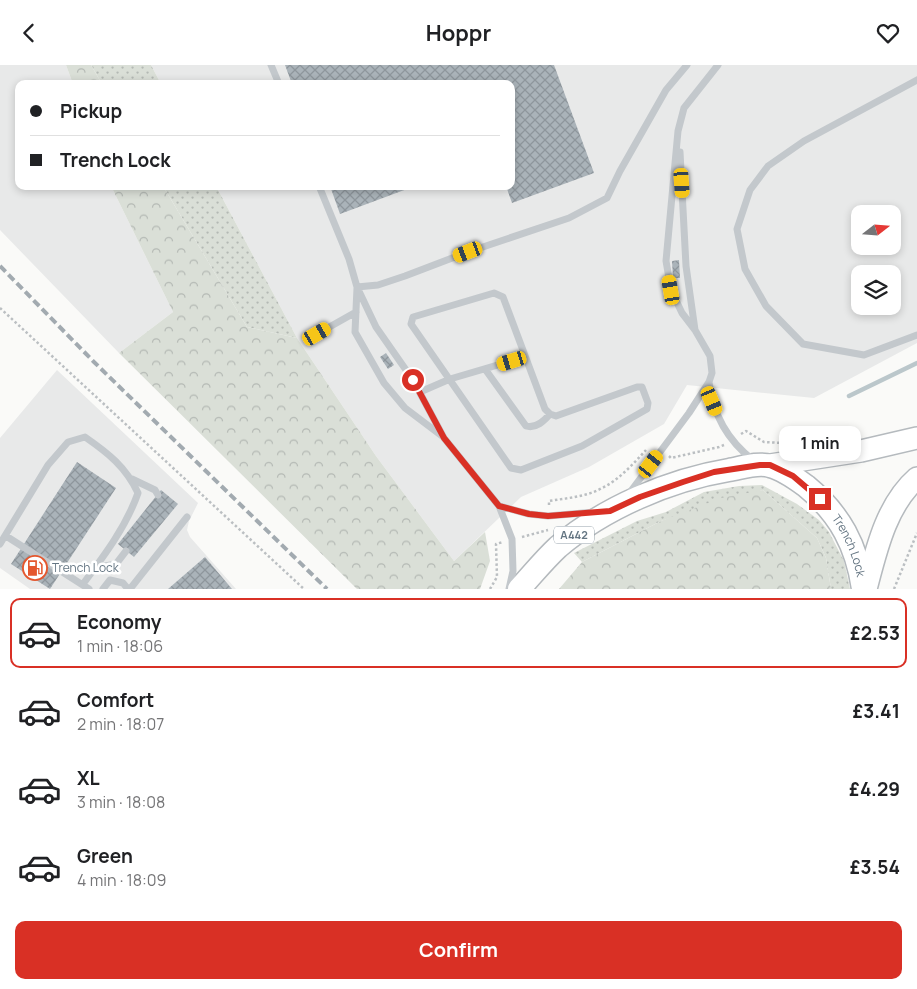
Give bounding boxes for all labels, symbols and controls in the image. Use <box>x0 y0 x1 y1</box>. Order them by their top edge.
text: Hoppr <box>426 18 491 48</box>
icon: back <box>15 19 43 47</box>
icon: heart <box>874 19 902 47</box>
text: Pickup <box>60 98 122 124</box>
text: Trench Lock <box>60 147 171 173</box>
car <box>673 168 690 198</box>
north arrow <box>851 205 901 255</box>
map controls <box>851 205 901 315</box>
car <box>451 240 484 264</box>
button: layers <box>851 265 901 315</box>
car <box>661 274 680 306</box>
car <box>300 320 333 348</box>
car <box>495 349 528 373</box>
route start <box>402 369 424 391</box>
car <box>699 384 724 418</box>
callout: 1 min <box>779 427 861 461</box>
text: 1 min <box>800 432 840 454</box>
car <box>635 448 666 480</box>
route end <box>809 488 831 510</box>
street label: Trench Lock <box>828 511 870 579</box>
road number: A442 <box>554 527 594 543</box>
fuel station icon: Trench Lock <box>22 555 48 581</box>
place label: Trench Lock <box>52 559 120 576</box>
text: Economy <box>77 609 161 635</box>
icon: car <box>17 611 62 656</box>
text: £2.53 <box>850 620 900 646</box>
text: 1 min · 18:06 <box>77 635 163 657</box>
text: Comfort <box>77 687 154 713</box>
icon: car <box>17 689 62 734</box>
text: £3.41 <box>852 698 900 724</box>
text: 2 min · 18:07 <box>77 713 164 735</box>
text: XL <box>77 765 100 791</box>
icon: car <box>17 767 62 812</box>
text: £4.29 <box>849 776 900 802</box>
text: 3 min · 18:08 <box>77 791 165 813</box>
text: Green <box>77 843 133 869</box>
icon: car <box>17 845 62 890</box>
text: £3.54 <box>850 854 900 880</box>
text: 4 min · 18:09 <box>77 869 166 891</box>
button: Confirm <box>15 921 902 979</box>

